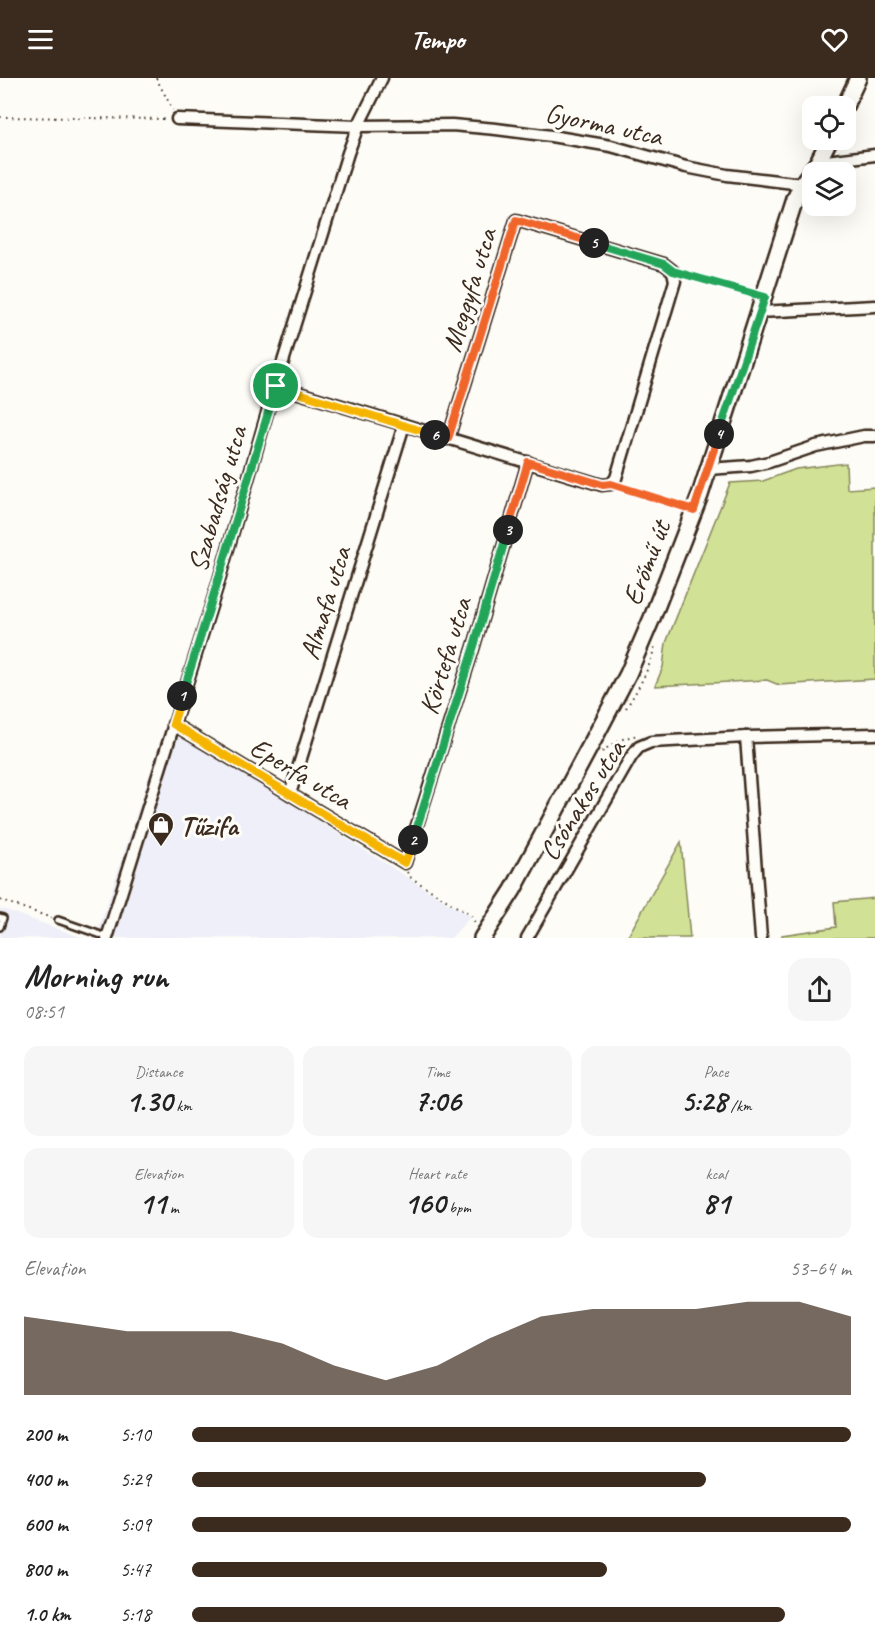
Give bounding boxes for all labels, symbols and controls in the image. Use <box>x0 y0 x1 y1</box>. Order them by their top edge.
text: Tempo <box>410 22 465 56</box>
icon: menu <box>24 23 57 56</box>
icon: heart <box>818 23 851 56</box>
street label: Gyorma utca <box>542 95 667 154</box>
map controls <box>802 96 856 216</box>
button: locate <box>802 96 856 150</box>
button: layers <box>802 162 856 216</box>
street label: Meggyfa utca <box>434 222 505 356</box>
pin: 5 <box>579 228 609 258</box>
text: 5 <box>591 233 597 253</box>
pin <box>250 360 301 411</box>
icon: arrive <box>259 369 292 402</box>
pin: 4 <box>704 419 734 449</box>
pin: 6 <box>420 420 450 450</box>
street label: Szabadság utca <box>180 421 255 576</box>
text: 4 <box>715 424 723 444</box>
text: 6 <box>431 425 439 445</box>
street label: Erőmű út <box>614 513 679 610</box>
pin: 3 <box>493 515 523 545</box>
text: 3 <box>504 520 512 540</box>
street label: Almafa utca <box>291 541 359 664</box>
street label: Körtefa utca <box>411 592 480 719</box>
pin: 1 <box>167 681 197 711</box>
text: 1 <box>178 686 186 706</box>
street label: Eperfa utca <box>244 729 360 818</box>
street label: Csónakos utca <box>531 732 634 867</box>
place label: Tűzifa <box>180 808 240 843</box>
shop icon: Tűzifa <box>146 810 176 848</box>
pin: 2 <box>398 825 428 855</box>
text: 2 <box>409 830 417 850</box>
text: Morning run <box>24 955 168 997</box>
button: share <box>788 958 851 1021</box>
text: 08:51 <box>24 999 64 1024</box>
text: Distance <box>135 1062 183 1082</box>
text: Time <box>425 1062 450 1082</box>
text: Pace <box>704 1062 728 1082</box>
text: 1.30 <box>126 1082 172 1120</box>
text: 7:06 <box>414 1082 461 1120</box>
text: 5:28 <box>681 1082 727 1120</box>
text: km <box>172 1096 192 1116</box>
text: /km <box>727 1096 752 1116</box>
text: Elevation <box>134 1164 183 1184</box>
text: Heart rate <box>408 1164 467 1184</box>
text: kcal <box>706 1164 727 1184</box>
text: 11 <box>139 1184 166 1222</box>
text: 160 <box>404 1184 445 1222</box>
text: 81 <box>703 1184 730 1222</box>
text: m <box>166 1198 179 1218</box>
text: bpm <box>445 1198 471 1218</box>
text: Elevation <box>24 1256 86 1281</box>
text: 53–64 m <box>790 1256 851 1281</box>
text: 200 m <box>24 1422 67 1447</box>
text: 5:10 <box>120 1422 151 1447</box>
text: 400 m <box>24 1467 67 1492</box>
text: 5:29 <box>120 1467 151 1492</box>
text: 600 m <box>24 1512 68 1537</box>
text: 5:09 <box>120 1512 151 1537</box>
text: 800 m <box>24 1557 67 1582</box>
text: 5:47 <box>120 1557 151 1582</box>
text: 1.0 km <box>24 1602 71 1627</box>
text: 5:18 <box>120 1602 151 1627</box>

